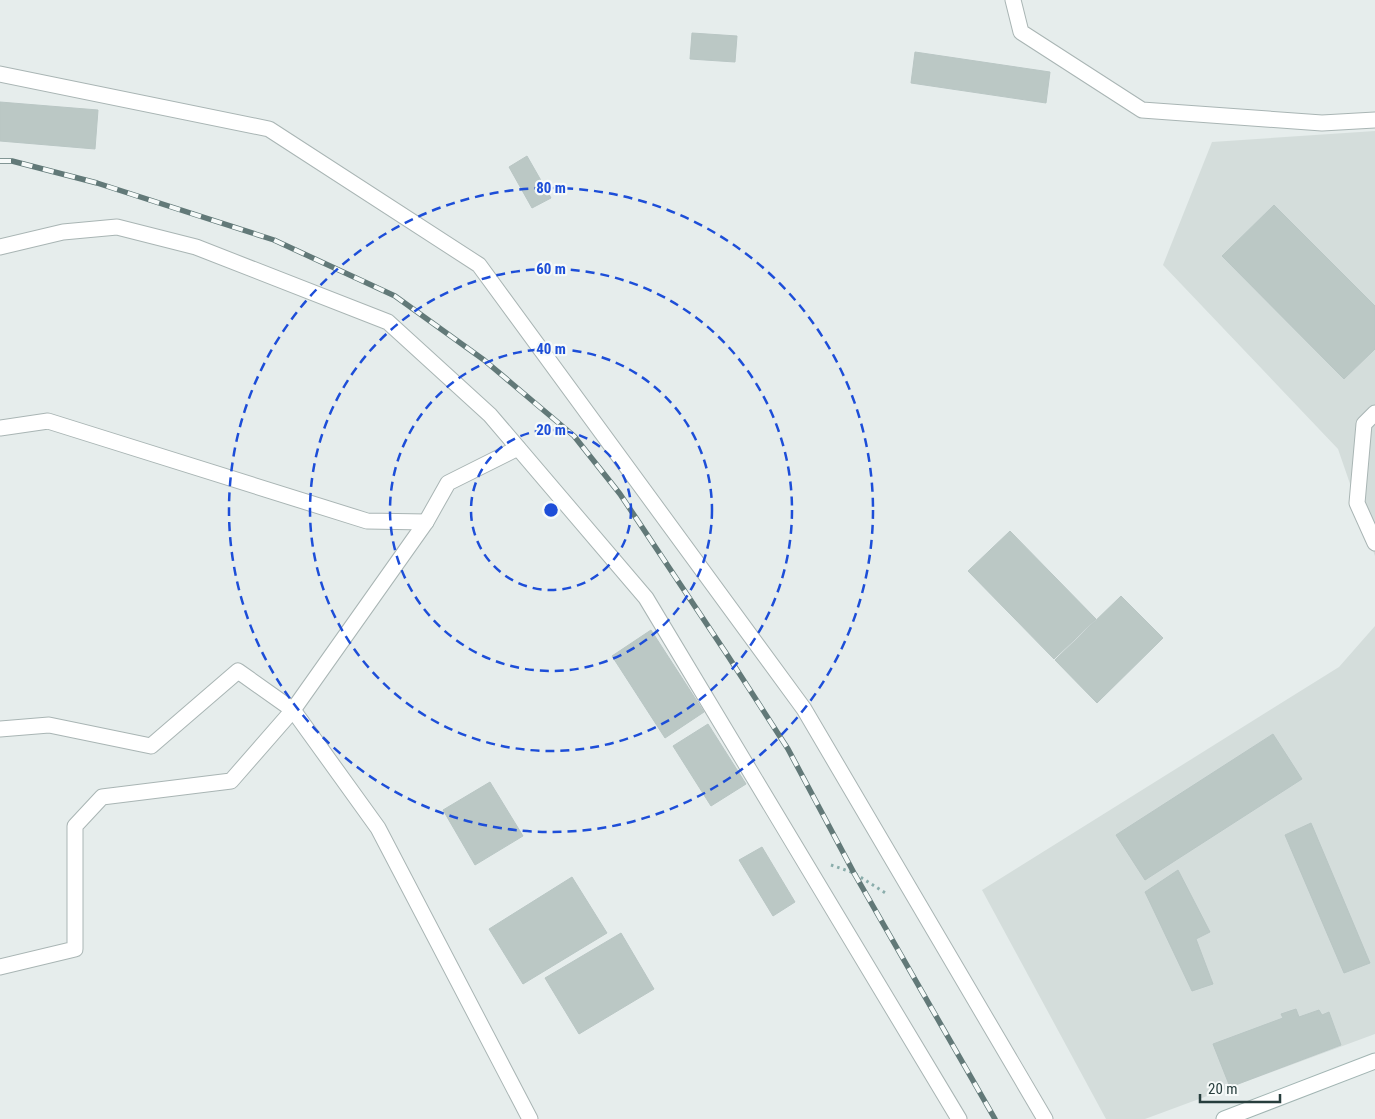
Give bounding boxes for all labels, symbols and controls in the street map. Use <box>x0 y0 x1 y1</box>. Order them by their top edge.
text: 80 m <box>536 179 566 197</box>
text: 60 m <box>536 260 566 278</box>
text: 40 m <box>536 340 566 358</box>
text: 20 m <box>536 421 566 439</box>
centre of rings <box>542 501 560 519</box>
scale bar <box>1200 1072 1280 1104</box>
text: 20 m <box>1208 1080 1238 1098</box>

